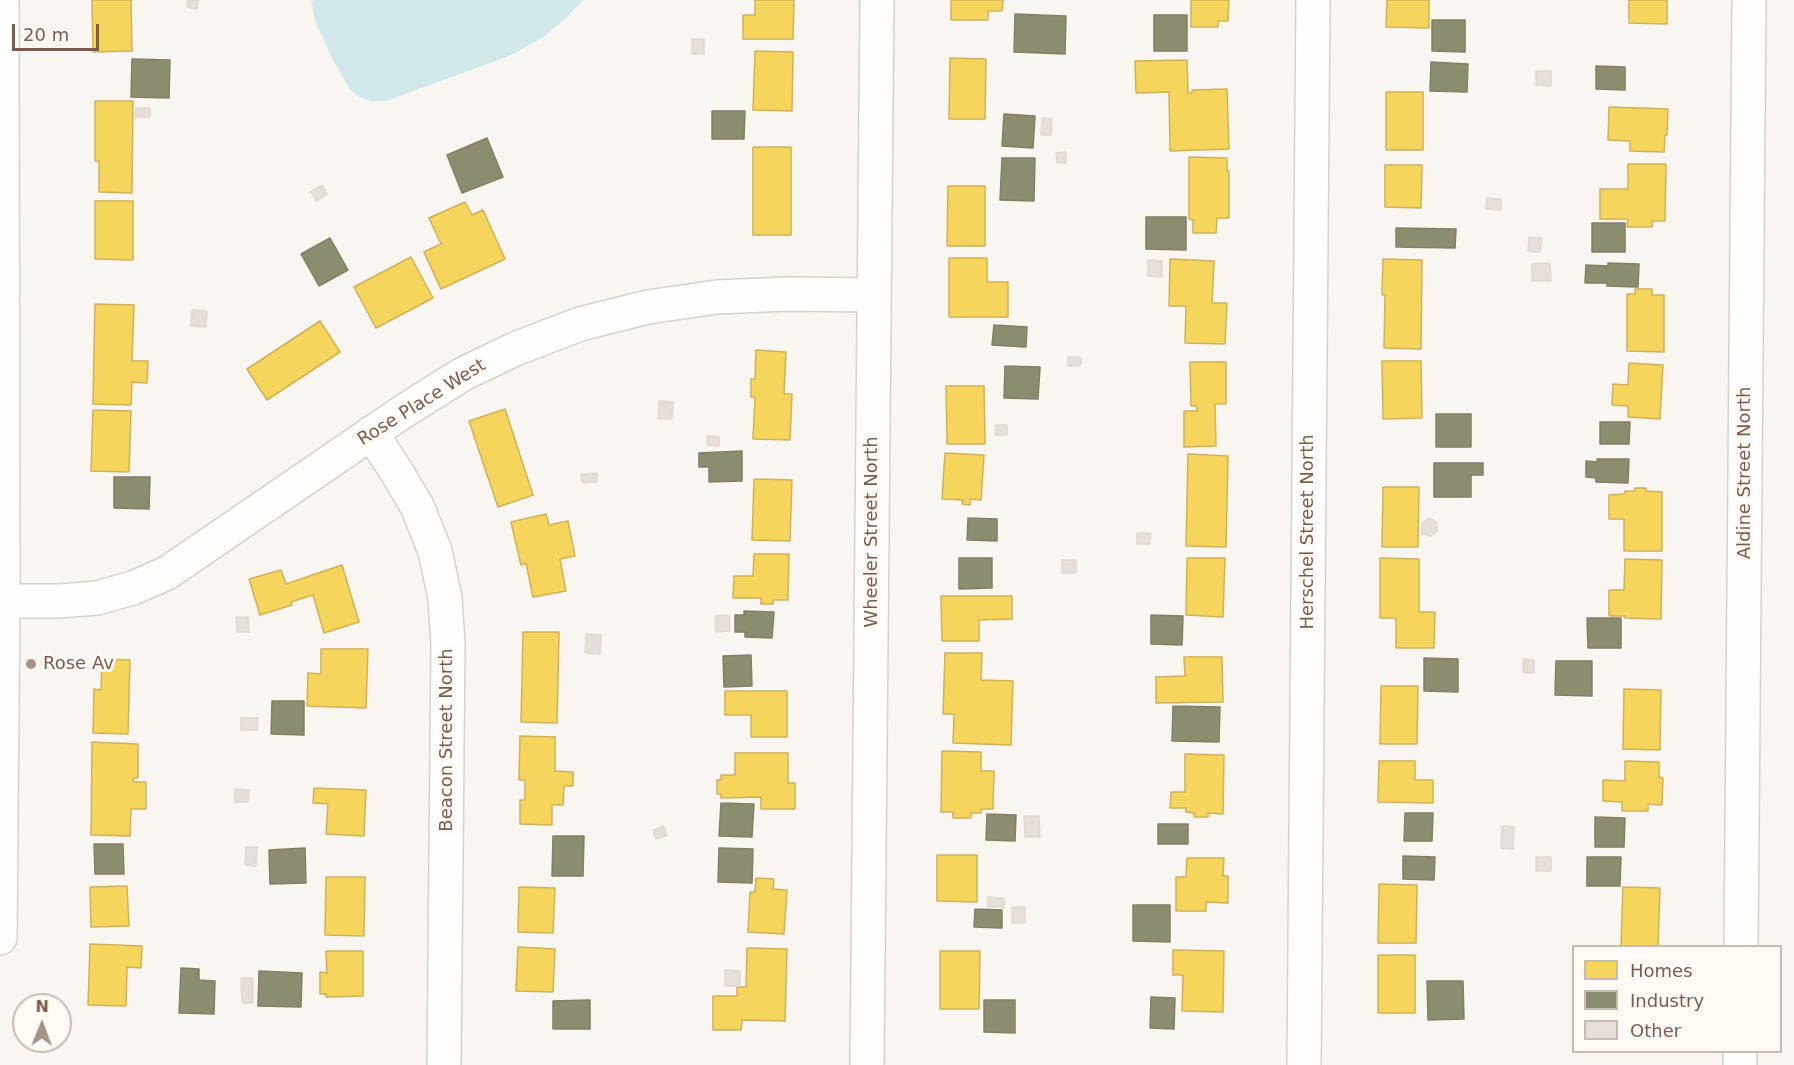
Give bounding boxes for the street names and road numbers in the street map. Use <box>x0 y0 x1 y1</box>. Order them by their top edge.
street label: Rose Place West <box>354 355 490 451</box>
street label: Aldine Street North <box>1734 387 1756 559</box>
street label: Herschel Street North <box>1297 434 1319 630</box>
street label: Wheeler Street North <box>861 436 883 628</box>
street label: Beacon Street North <box>436 648 458 832</box>

